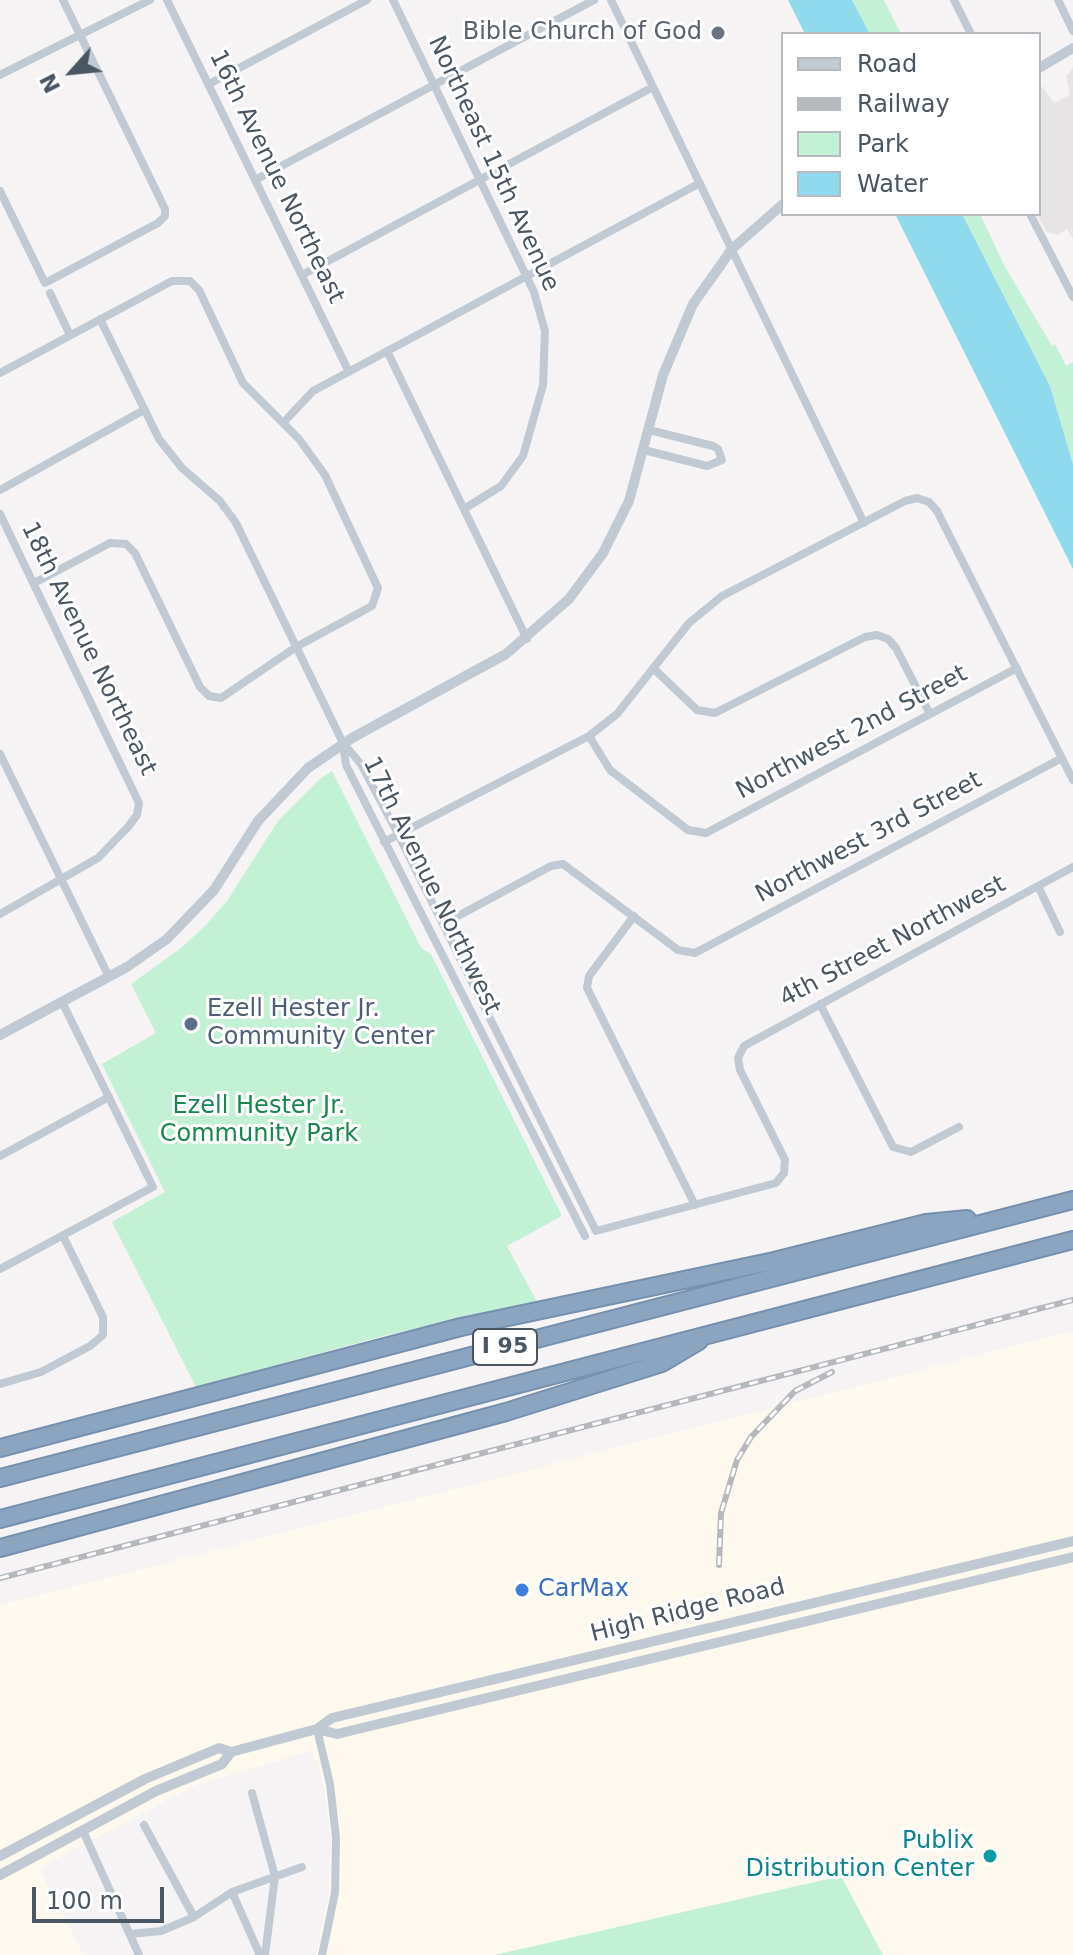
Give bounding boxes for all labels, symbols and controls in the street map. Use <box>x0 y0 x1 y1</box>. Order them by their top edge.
place label: Bible Church of God <box>463 19 702 47</box>
marker: Bible Church of God <box>709 24 727 42</box>
north arrow <box>32 32 112 112</box>
street label: Northeast 15th Avenue <box>421 32 565 296</box>
legend <box>781 32 1041 216</box>
street label: 16th Avenue Northeast <box>202 46 350 308</box>
text: Road <box>857 50 917 78</box>
text: N <box>35 69 65 97</box>
text: Railway <box>857 90 950 118</box>
text: Park <box>857 130 909 158</box>
text: Water <box>857 170 928 198</box>
street label: 18th Avenue Northeast <box>14 518 162 780</box>
street label: Northwest 2nd Street <box>732 660 972 806</box>
street label: 17th Avenue Northwest <box>356 752 506 1020</box>
street label: Northwest 3rd Street <box>751 766 987 910</box>
street label: 4th Street Northwest <box>775 870 1011 1014</box>
place label: Ezell Hester Jr. Community Center <box>207 996 434 1052</box>
marker: Ezell Hester Jr. Community Center <box>182 1015 200 1033</box>
park label: Ezell Hester Jr. Community Park <box>160 1093 358 1149</box>
road number: I 95 <box>473 1329 537 1365</box>
street label: High Ridge Road <box>588 1573 788 1649</box>
place label: CarMax <box>538 1576 629 1604</box>
marker: CarMax <box>513 1581 531 1599</box>
place label: Publix Distribution Center <box>746 1828 974 1884</box>
marker: Publix Distribution Center <box>981 1847 999 1865</box>
scale bar <box>36 1871 168 1921</box>
text: 100 m <box>46 1887 123 1915</box>

